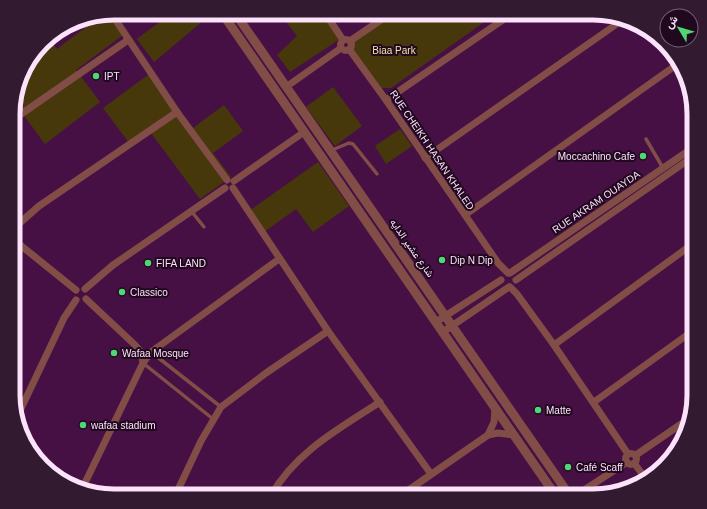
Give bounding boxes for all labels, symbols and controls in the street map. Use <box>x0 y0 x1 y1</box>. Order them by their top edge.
north arrow <box>659 8 699 48</box>
text: ش <box>662 13 681 31</box>
park label: Biaa Park <box>372 45 417 56</box>
marker: IPT <box>91 71 101 81</box>
place label: IPT <box>104 71 120 82</box>
street label: RUE CHEIKH HASAN KHALED <box>388 88 476 212</box>
place label: Moccachino Cafe <box>558 151 635 162</box>
marker: Moccachino Cafe <box>638 151 648 161</box>
street label: RUE AKRAM OUAYDA <box>550 168 642 235</box>
street label: شارع عشير الدايه <box>387 217 436 280</box>
marker: Dip N Dip <box>437 255 447 265</box>
place label: Dip N Dip <box>450 255 493 266</box>
marker: FIFA LAND <box>143 258 153 268</box>
place label: FIFA LAND <box>156 258 206 269</box>
marker: Classico <box>117 287 127 297</box>
place label: Classico <box>130 287 168 298</box>
marker: Wafaa Mosque <box>109 348 119 358</box>
place label: Wafaa Mosque <box>122 348 189 359</box>
marker: Matte <box>533 405 543 415</box>
place label: Matte <box>546 405 571 416</box>
marker: wafaa stadium <box>78 420 88 430</box>
place label: wafaa stadium <box>90 420 155 431</box>
marker: Café Scaff <box>563 462 573 472</box>
place label: Café Scaff <box>576 462 623 473</box>

